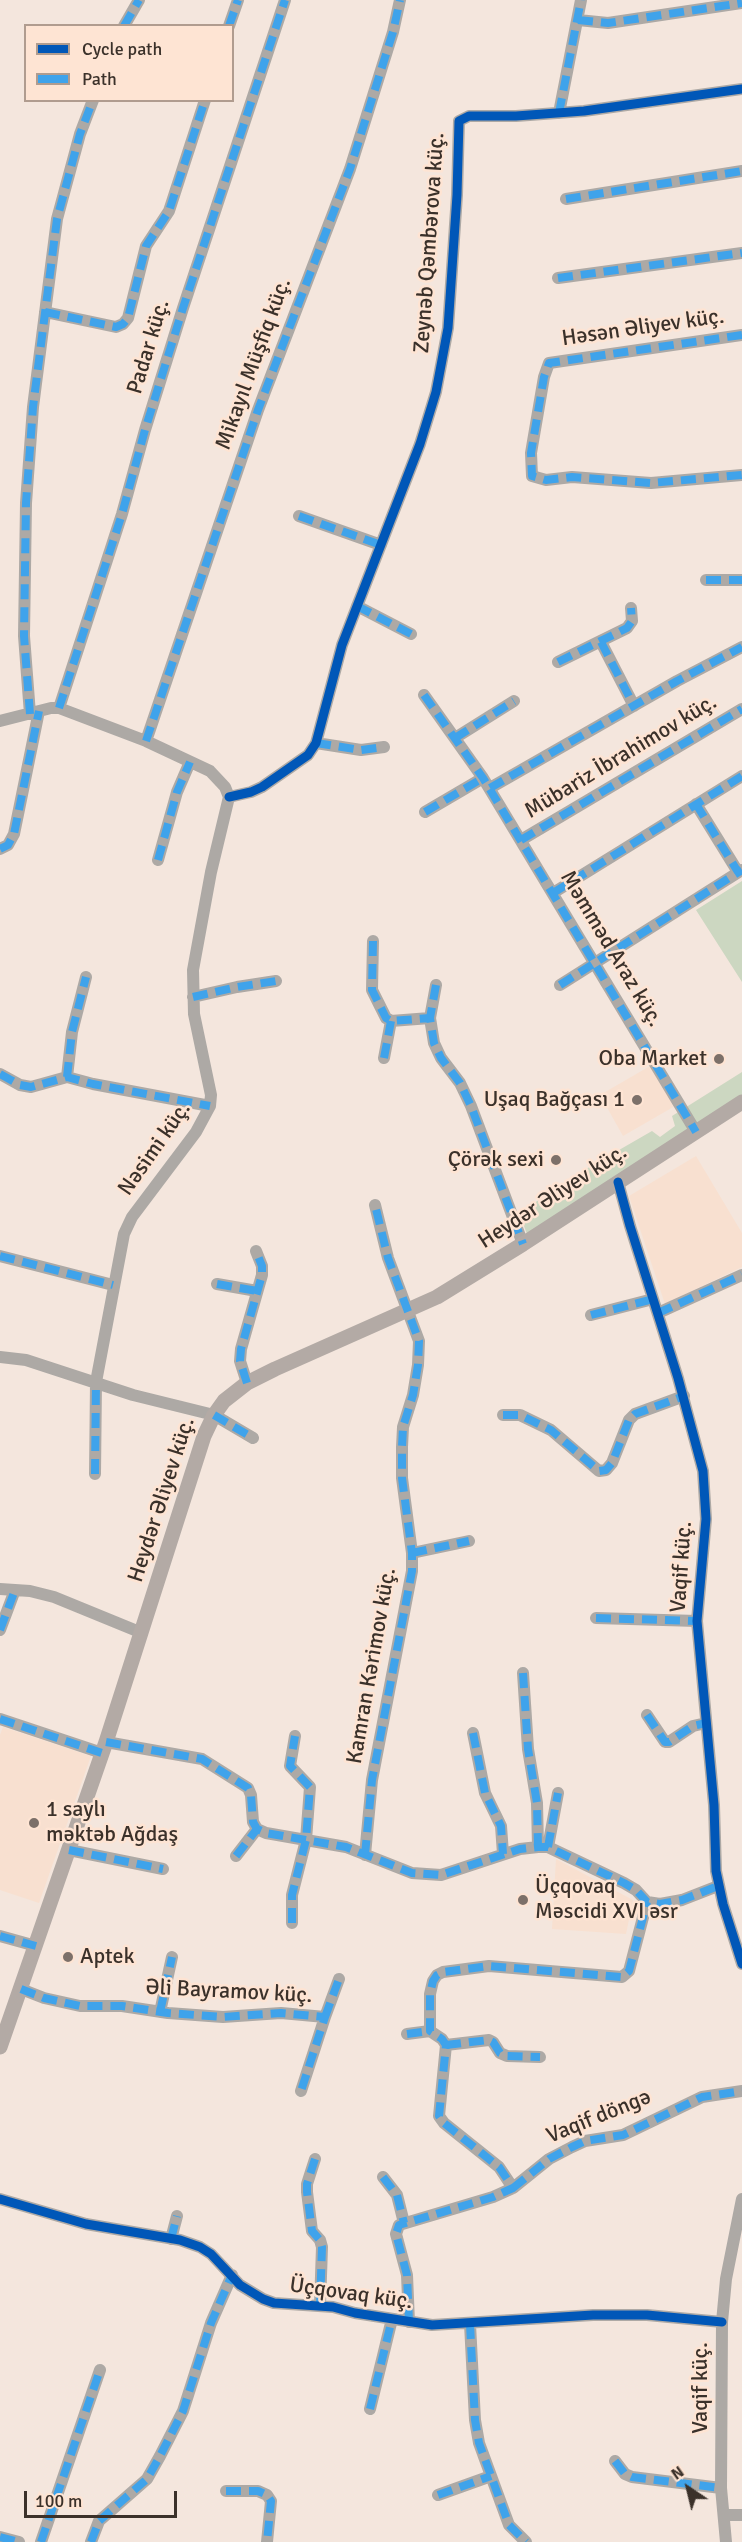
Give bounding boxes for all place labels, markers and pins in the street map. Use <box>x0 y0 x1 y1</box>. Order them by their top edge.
place label: Oba Market <box>599 1046 707 1072</box>
marker: Oba Market <box>712 1052 726 1066</box>
place label: Uşaq Bağçası 1 <box>484 1087 625 1113</box>
marker: Uşaq Bağçası 1 <box>630 1093 644 1107</box>
place label: Çörək sexi <box>448 1147 544 1173</box>
marker: Çörək sexi <box>549 1153 563 1167</box>
place label: 1 saylı məktəb Ağdaş <box>46 1797 178 1849</box>
marker: 1 saylı məktəb Ağdaş <box>27 1816 41 1830</box>
place label: Üçqovaq Məscidi XVI əsr <box>535 1874 678 1926</box>
marker: Üçqovaq Məscidi XVI əsr <box>516 1893 530 1907</box>
place label: Aptek <box>80 1944 135 1970</box>
marker: Aptek <box>61 1950 75 1964</box>

